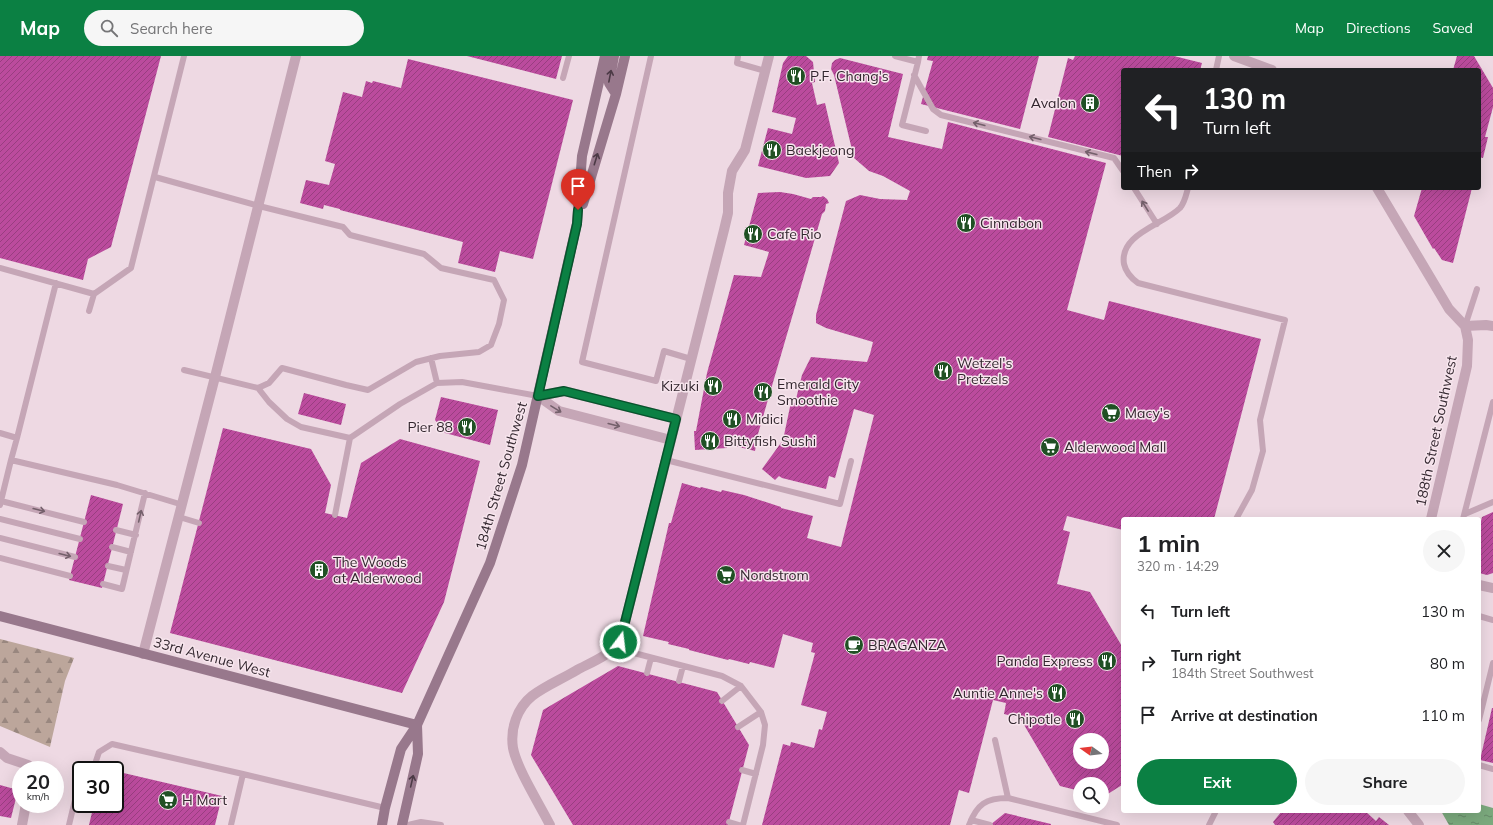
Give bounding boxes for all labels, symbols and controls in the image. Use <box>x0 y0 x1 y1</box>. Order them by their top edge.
search box <box>84 10 364 46</box>
text: Map <box>20 16 60 40</box>
icon: search <box>98 17 120 39</box>
text: Search here <box>130 19 213 38</box>
text: Map <box>1295 19 1324 37</box>
text: Directions <box>1346 19 1411 37</box>
text: Saved <box>1433 19 1473 37</box>
restaurant icon: P.F. Chang's <box>785 65 807 87</box>
place label: P.F. Chang's <box>810 67 889 85</box>
one-way arrow <box>607 70 615 83</box>
text: 130 m <box>1203 81 1286 116</box>
icon: left <box>1137 84 1189 136</box>
building icon: Avalon <box>1079 92 1101 114</box>
place label: Avalon <box>1031 94 1076 112</box>
text: Turn left <box>1203 116 1271 139</box>
one-way arrow <box>973 120 986 128</box>
one-way arrow <box>1029 134 1042 142</box>
restaurant icon: Baekjeong <box>761 139 783 161</box>
place label: Baekjeong <box>786 141 854 159</box>
one-way arrow <box>1085 148 1098 156</box>
one-way arrow <box>593 153 600 166</box>
icon: right <box>1180 160 1202 182</box>
text: Then <box>1137 162 1172 181</box>
pin <box>561 169 595 210</box>
icon: arrive <box>567 175 589 197</box>
one-way arrow <box>1141 200 1149 212</box>
restaurant icon: Cinnabon <box>955 212 977 234</box>
place label: Cinnabon <box>980 214 1042 232</box>
restaurant icon: Cafe Rio <box>742 223 764 245</box>
place label: Cafe Rio <box>767 225 822 243</box>
place label: Wetzel's Pretzels <box>957 354 1012 388</box>
street label: 188th Street Southwest <box>1411 354 1461 508</box>
restaurant icon: Wetzel's Pretzels <box>932 360 954 382</box>
restaurant icon: Kizuki <box>702 375 724 397</box>
place label: Emerald City Smoothie <box>777 375 860 409</box>
place label: Kizuki <box>661 377 699 395</box>
restaurant icon: Emerald City Smoothie <box>752 381 774 403</box>
street label: 184th Street Southwest <box>471 400 531 552</box>
supermarket icon: Macy's <box>1100 402 1122 424</box>
place label: Macy's <box>1125 404 1170 422</box>
one-way arrow <box>550 405 562 413</box>
restaurant icon: Midici <box>721 408 743 430</box>
place label: Midici <box>746 410 783 428</box>
restaurant icon: Pier 88 <box>456 416 478 438</box>
place label: Pier 88 <box>407 418 453 436</box>
one-way arrow <box>608 422 621 430</box>
restaurant icon: Bittyfish Sushi <box>699 430 721 452</box>
place label: Bittyfish Sushi <box>724 432 816 450</box>
supermarket icon: Alderwood Mall <box>1039 436 1061 458</box>
place label: Alderwood Mall <box>1064 438 1166 456</box>
one-way arrow <box>32 507 45 514</box>
one-way arrow <box>137 509 144 522</box>
text: 1 min <box>1137 528 1200 558</box>
button: close <box>1423 530 1465 572</box>
one-way arrow <box>58 551 71 559</box>
place label: The Woods at Alderwood <box>333 553 422 587</box>
text: 320 m · 14:29 <box>1137 558 1219 574</box>
building icon: The Woods at Alderwood <box>308 559 330 581</box>
supermarket icon: Nordstrom <box>715 564 737 586</box>
place label: Nordstrom <box>740 566 809 584</box>
icon: left <box>1137 600 1159 622</box>
text: Turn left <box>1171 602 1230 621</box>
text: 130 m <box>1421 602 1465 621</box>
position arrow <box>599 621 641 663</box>
street label: 33rd Avenue West <box>152 633 273 681</box>
cafe icon: BRAGANZA <box>843 634 865 656</box>
place label: BRAGANZA <box>868 636 947 654</box>
text: Turn right <box>1171 646 1241 665</box>
restaurant icon: Panda Express <box>1096 650 1118 672</box>
place label: Panda Express <box>997 652 1093 670</box>
icon: right <box>1137 652 1159 674</box>
text: 80 m <box>1430 654 1465 673</box>
text: 184th Street Southwest <box>1171 665 1314 681</box>
restaurant icon: Auntie Anne's <box>1046 682 1068 704</box>
place label: Auntie Anne's <box>953 684 1043 702</box>
icon: arrive <box>1137 704 1159 726</box>
text: Arrive at destination <box>1171 706 1318 725</box>
text: 110 m <box>1421 706 1465 725</box>
restaurant icon: Chipotle <box>1064 708 1086 730</box>
place label: Chipotle <box>1008 710 1061 728</box>
north arrow <box>1073 733 1109 769</box>
map controls <box>1073 733 1109 813</box>
button: Exit <box>1137 759 1297 805</box>
button: Share <box>1305 759 1465 805</box>
speed limit sign: 30 <box>72 761 124 813</box>
text: 20 <box>26 769 50 794</box>
one-way arrow <box>409 775 417 788</box>
button: search <box>1073 777 1109 813</box>
supermarket icon: H Mart <box>157 789 179 811</box>
text: km/h <box>27 790 49 803</box>
place label: H Mart <box>182 791 227 809</box>

